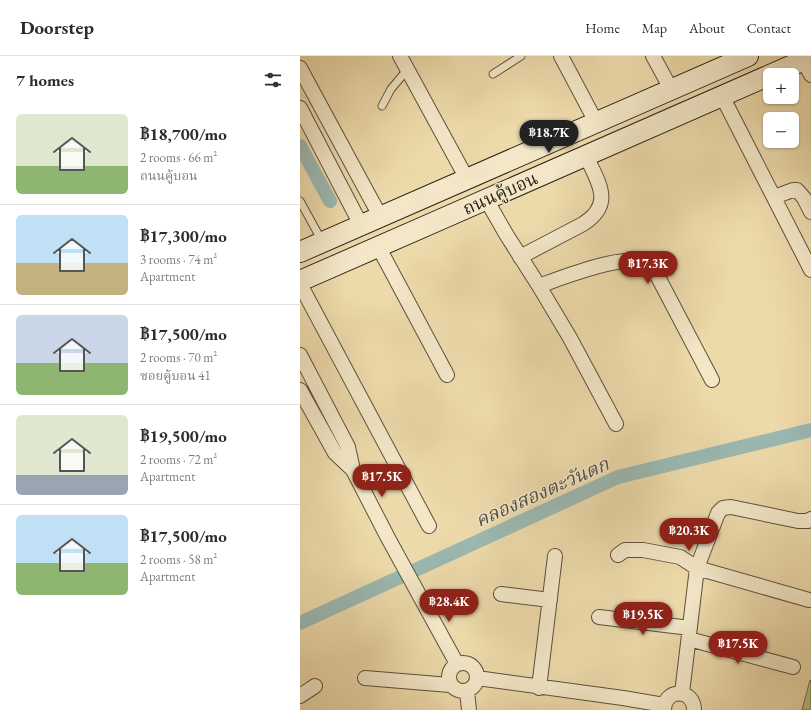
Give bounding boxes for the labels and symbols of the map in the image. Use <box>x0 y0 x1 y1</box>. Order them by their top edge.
pin: ฿18.7K <box>516 120 582 154</box>
street label: ถนนคู้บอน <box>459 166 541 220</box>
pin: ฿17.3K <box>615 251 681 285</box>
water label: คลองสองตะวันตก <box>471 451 614 533</box>
pin: ฿17.5K <box>349 464 415 498</box>
pin: ฿20.3K <box>656 518 722 552</box>
pin: ฿28.4K <box>416 589 482 623</box>
pin: ฿19.5K <box>610 602 676 636</box>
pin: ฿17.5K <box>705 631 771 665</box>

